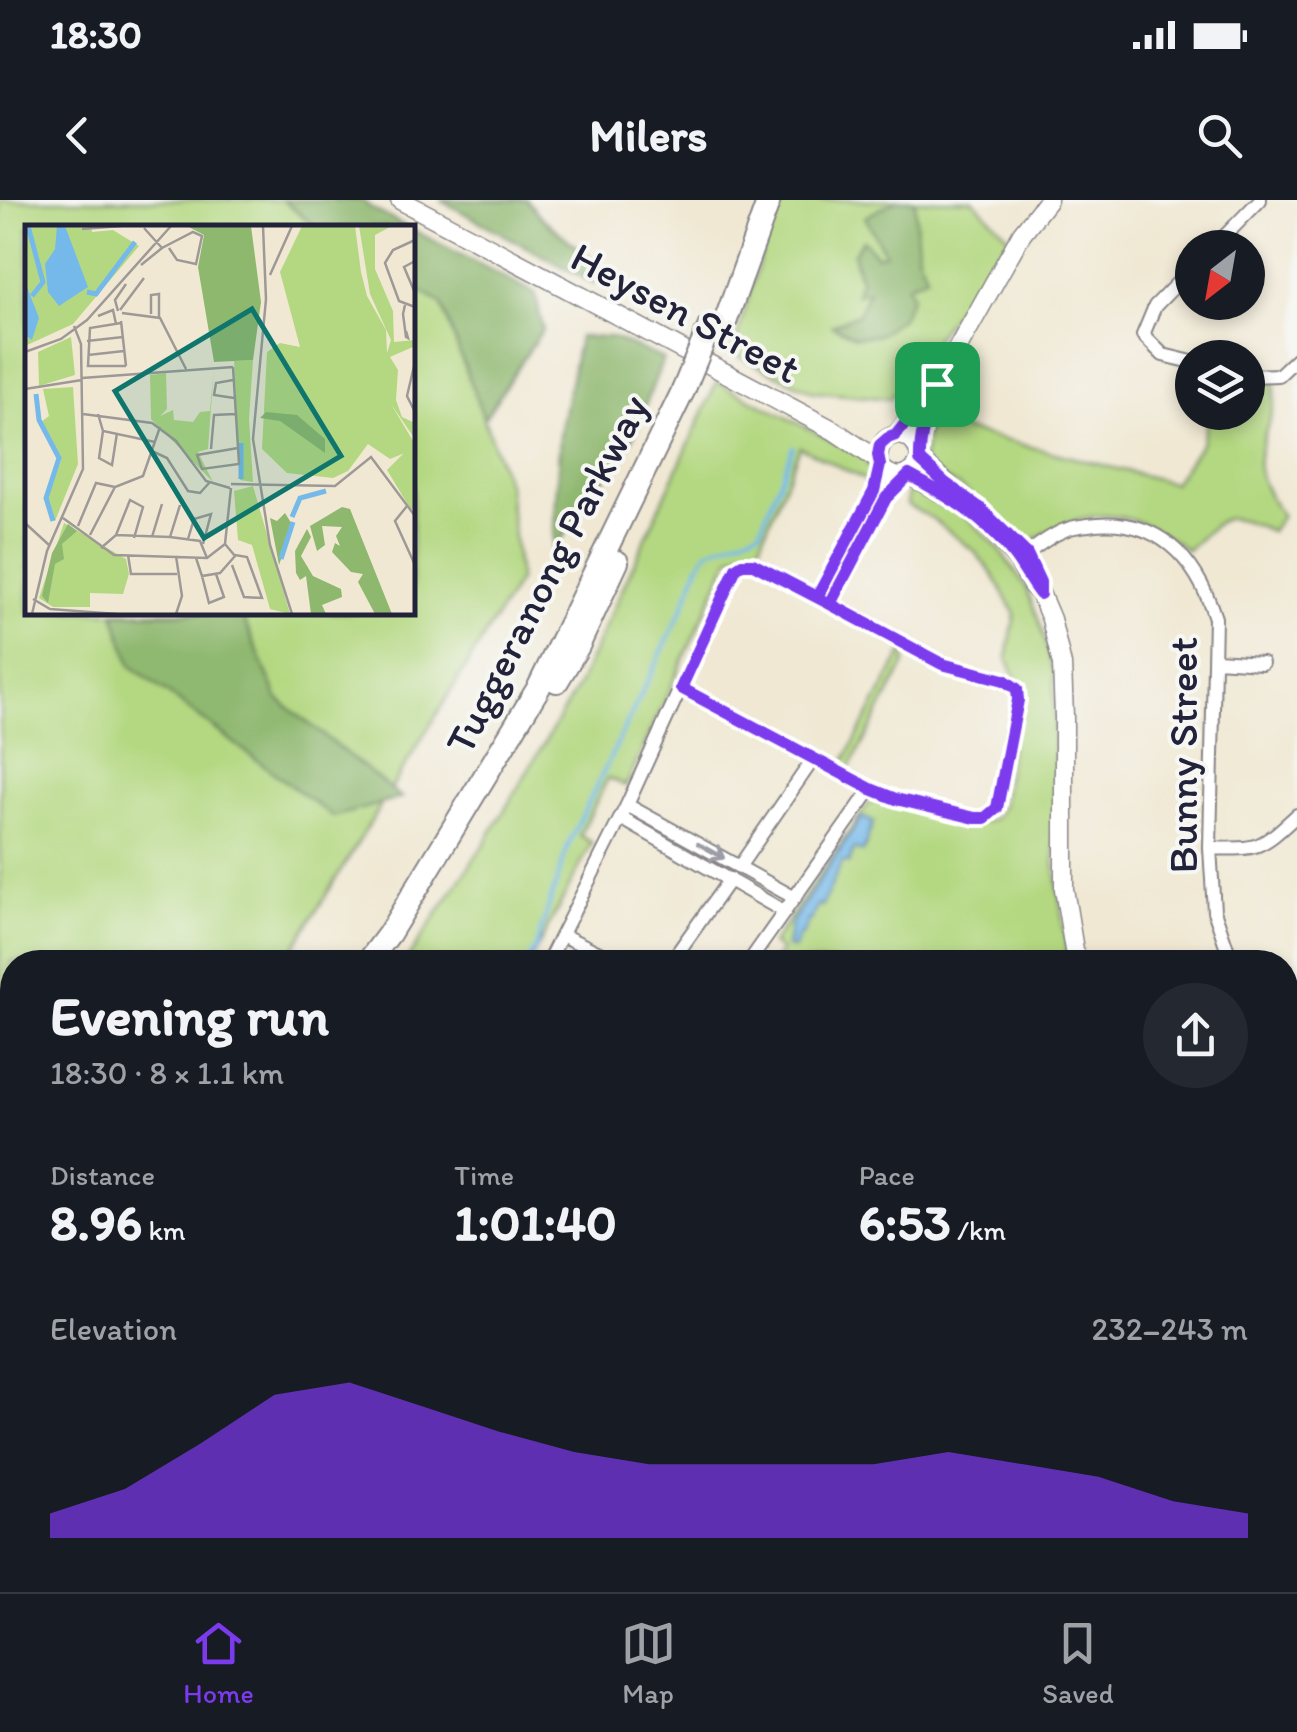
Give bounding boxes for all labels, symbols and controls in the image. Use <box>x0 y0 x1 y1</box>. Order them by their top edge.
text: 18:30 <box>50 12 142 58</box>
icon: back <box>50 108 105 163</box>
text: Milers <box>589 108 708 162</box>
icon: search <box>1192 108 1247 163</box>
inset map <box>25 225 415 615</box>
north arrow <box>1175 230 1265 320</box>
map controls <box>1175 230 1265 430</box>
street label: Heysen Street <box>563 231 809 394</box>
button: layers <box>1175 340 1265 430</box>
pin <box>895 342 980 427</box>
icon: arrive <box>910 357 965 412</box>
street label: Tuggeranong Parkway <box>434 386 659 762</box>
street label: Bunny Street <box>1157 637 1208 873</box>
one-way arrow <box>695 842 725 862</box>
text: Evening run <box>50 983 329 1049</box>
button: share <box>1143 983 1248 1088</box>
text: 18:30 · 8 × 1.1 km <box>50 1054 284 1092</box>
text: Distance <box>50 1158 155 1192</box>
text: Time <box>454 1158 514 1192</box>
text: Pace <box>859 1158 915 1192</box>
text: 8.96 <box>50 1192 142 1253</box>
text: 1:01:40 <box>454 1192 617 1253</box>
text: 6:53 <box>859 1192 951 1253</box>
text: km <box>142 1213 186 1247</box>
text: /km <box>951 1213 1006 1247</box>
text: Elevation <box>50 1310 177 1348</box>
text: 232–243 m <box>1091 1310 1248 1348</box>
tab: Home <box>183 1616 254 1710</box>
tab: Map <box>621 1616 676 1710</box>
tab: Saved <box>1042 1616 1114 1710</box>

